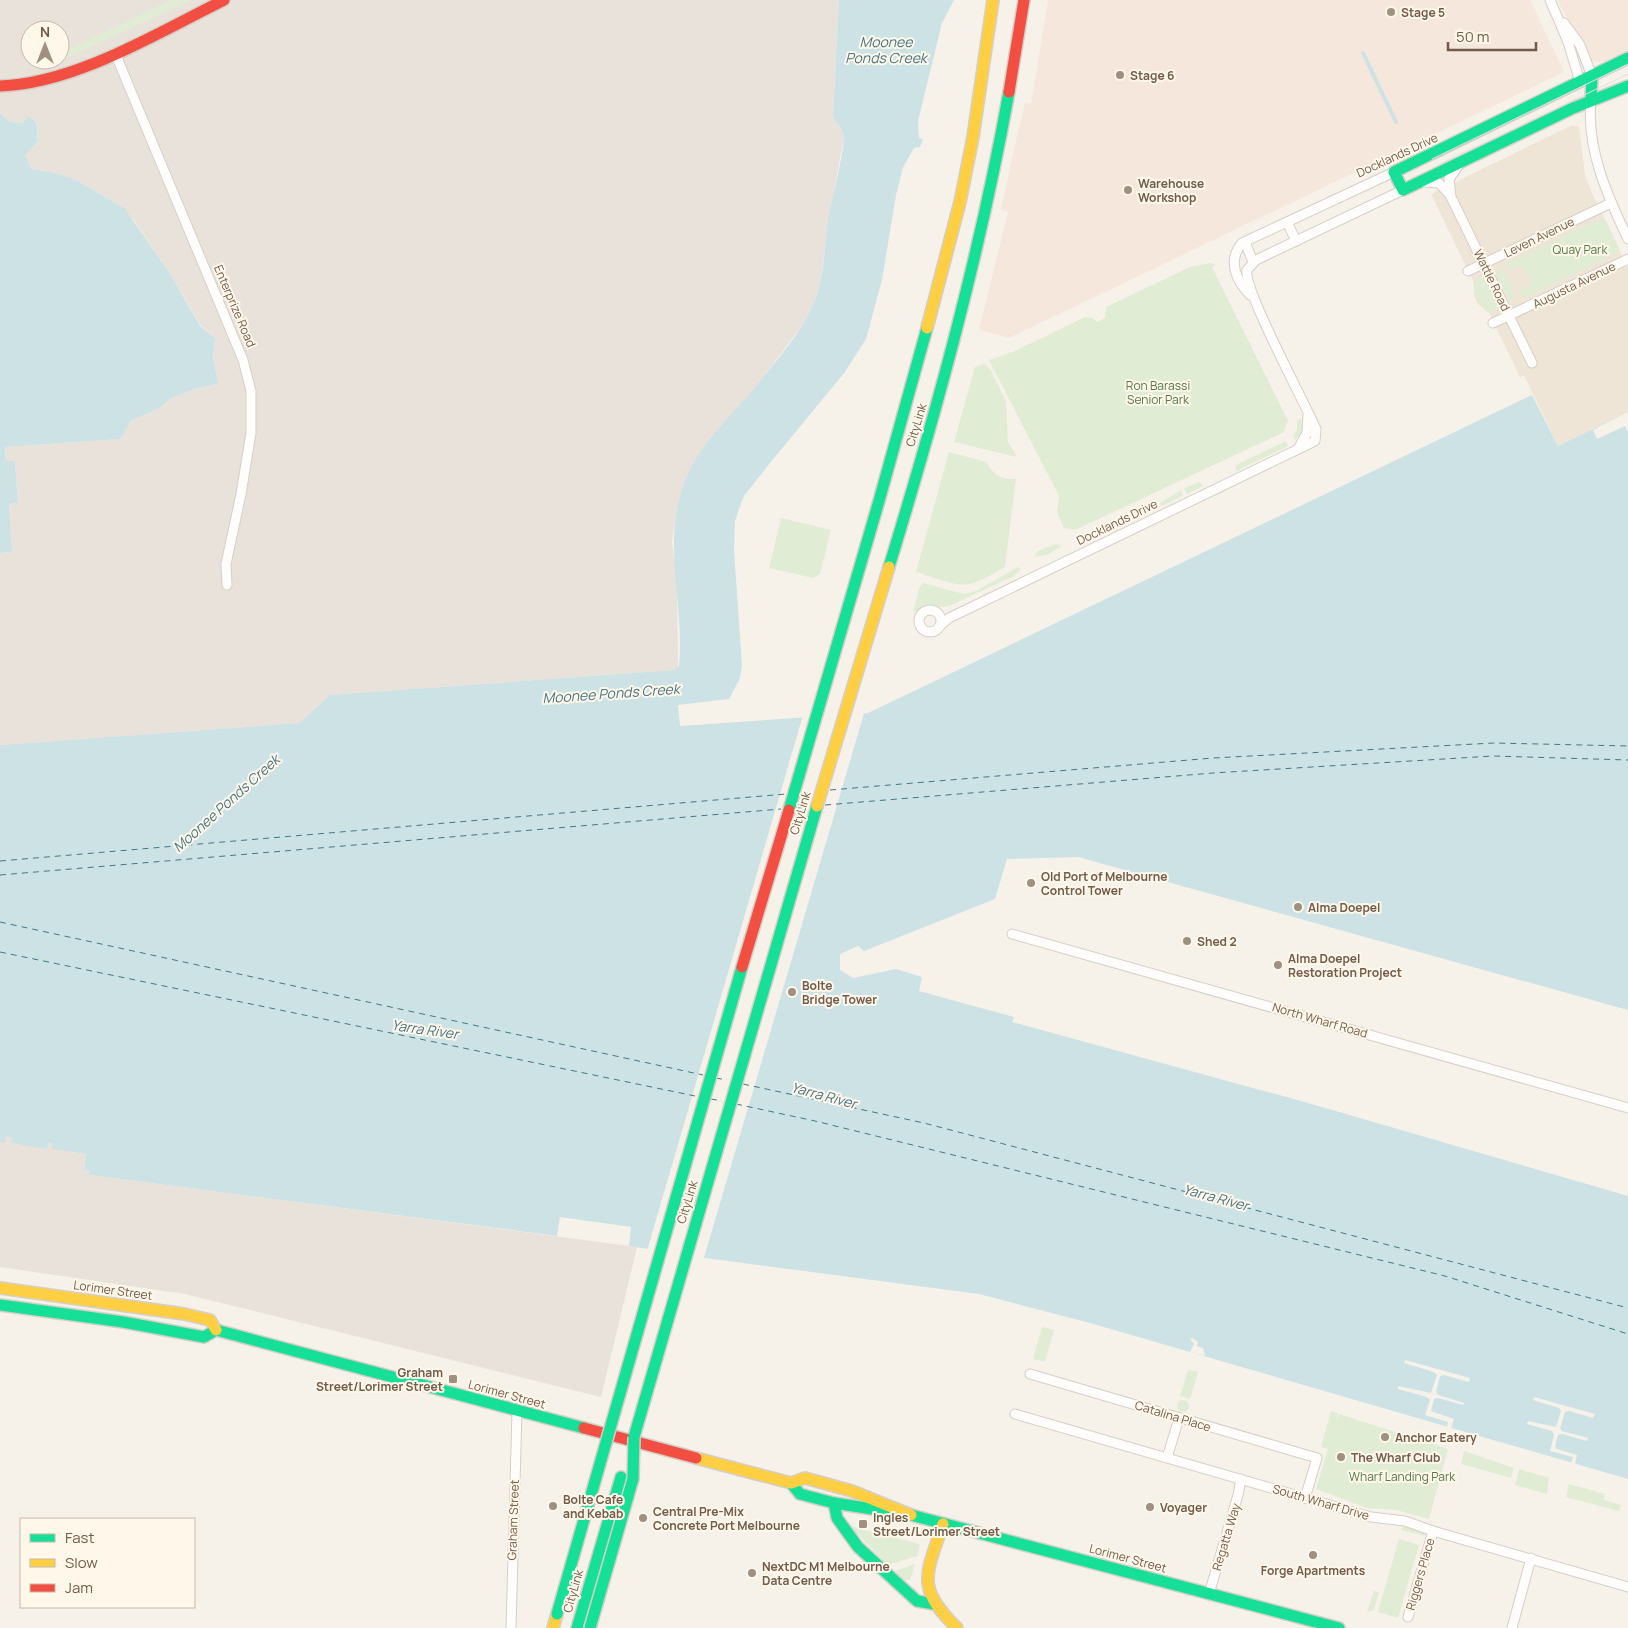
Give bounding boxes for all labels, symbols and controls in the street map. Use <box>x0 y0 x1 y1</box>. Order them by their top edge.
place label: Stage 5 <box>1401 4 1445 21</box>
marker: Stage 5 <box>1385 6 1397 18</box>
north arrow <box>20 20 70 70</box>
scale bar <box>1448 20 1536 52</box>
text: N <box>40 22 50 41</box>
text: 50 m <box>1456 26 1490 47</box>
water label: Moonee Ponds Creek <box>845 32 929 67</box>
place label: Stage 6 <box>1130 67 1174 84</box>
marker: Stage 6 <box>1114 69 1126 81</box>
street label: Docklands Drive <box>1353 129 1441 181</box>
place label: Warehouse Workshop <box>1138 175 1204 206</box>
marker: Warehouse Workshop <box>1122 184 1134 196</box>
street label: Leven Avenue <box>1501 213 1577 261</box>
park label: Quay Park <box>1553 241 1608 258</box>
street label: Wattle Road <box>1470 246 1514 314</box>
street label: Augusta Avenue <box>1530 258 1618 312</box>
street label: Enterprize Road <box>210 262 260 350</box>
park label: Ron Barassi Senior Park <box>1126 377 1190 408</box>
street label: CityLink <box>901 400 931 449</box>
street label: Docklands Drive <box>1074 495 1160 549</box>
water label: Moonee Ponds Creek <box>542 679 682 707</box>
water label: Moonee Ponds Creek <box>169 749 285 856</box>
street label: CityLink <box>785 788 815 837</box>
place label: Old Port of Melbourne Control Tower <box>1041 868 1167 899</box>
marker: Old Port of Melbourne Control Tower <box>1025 877 1037 889</box>
place label: Alma Doepel <box>1308 899 1380 916</box>
marker: Alma Doepel <box>1292 901 1304 913</box>
place label: Shed 2 <box>1197 933 1237 950</box>
marker: Shed 2 <box>1181 935 1193 947</box>
place label: Alma Doepel Restoration Project <box>1288 950 1402 981</box>
marker: Alma Doepel Restoration Project <box>1272 959 1284 971</box>
place label: Bolte Bridge Tower <box>802 977 877 1008</box>
marker: Bolte Bridge Tower <box>786 986 798 998</box>
street label: North Wharf Road <box>1270 998 1370 1042</box>
water label: Yarra River <box>391 1015 461 1043</box>
water label: Yarra River <box>789 1077 861 1113</box>
street label: CityLink <box>672 1177 702 1226</box>
water label: Yarra River <box>1181 1179 1253 1215</box>
street label: Lorimer Street <box>72 1276 154 1304</box>
place label: Graham Street/Lorimer Street <box>316 1364 443 1395</box>
marker: Graham Street/Lorimer Street <box>447 1373 459 1385</box>
street label: Lorimer Street <box>466 1376 548 1413</box>
street label: Catalina Place <box>1133 1396 1213 1436</box>
place label: Anchor Eatery <box>1395 1429 1477 1446</box>
marker: Anchor Eatery <box>1379 1431 1391 1443</box>
place label: The Wharf Club <box>1351 1449 1440 1466</box>
marker: The Wharf Club <box>1335 1451 1347 1463</box>
park label: Wharf Landing Park <box>1349 1468 1456 1485</box>
street label: Graham Street <box>503 1479 523 1561</box>
street label: South Wharf Drive <box>1271 1480 1371 1524</box>
place label: Bolte Cafe and Kebab <box>563 1491 623 1522</box>
place label: Voyager <box>1160 1499 1207 1516</box>
marker: Bolte Cafe and Kebab <box>547 1500 559 1512</box>
marker: Voyager <box>1144 1501 1156 1513</box>
street label: Regatta Way <box>1208 1501 1245 1573</box>
place label: Central Pre-Mix Concrete Port Melbourne <box>653 1503 800 1534</box>
place label: Ingles Street/Lorimer Street <box>873 1509 1000 1540</box>
marker: Central Pre-Mix Concrete Port Melbourne <box>637 1512 649 1524</box>
legend <box>20 1518 195 1608</box>
marker: Ingles Street/Lorimer Street <box>857 1518 869 1530</box>
text: Fast <box>65 1527 94 1548</box>
street label: Riggers Place <box>1402 1536 1438 1612</box>
street label: Lorimer Street <box>1087 1540 1169 1577</box>
marker: Forge Apartments <box>1307 1549 1319 1561</box>
text: Slow <box>65 1552 98 1573</box>
place label: NextDC M1 Melbourne Data Centre <box>762 1558 890 1589</box>
place label: Forge Apartments <box>1261 1562 1366 1579</box>
street label: CityLink <box>559 1566 588 1615</box>
marker: NextDC M1 Melbourne Data Centre <box>746 1567 758 1579</box>
text: Jam <box>65 1577 93 1598</box>

